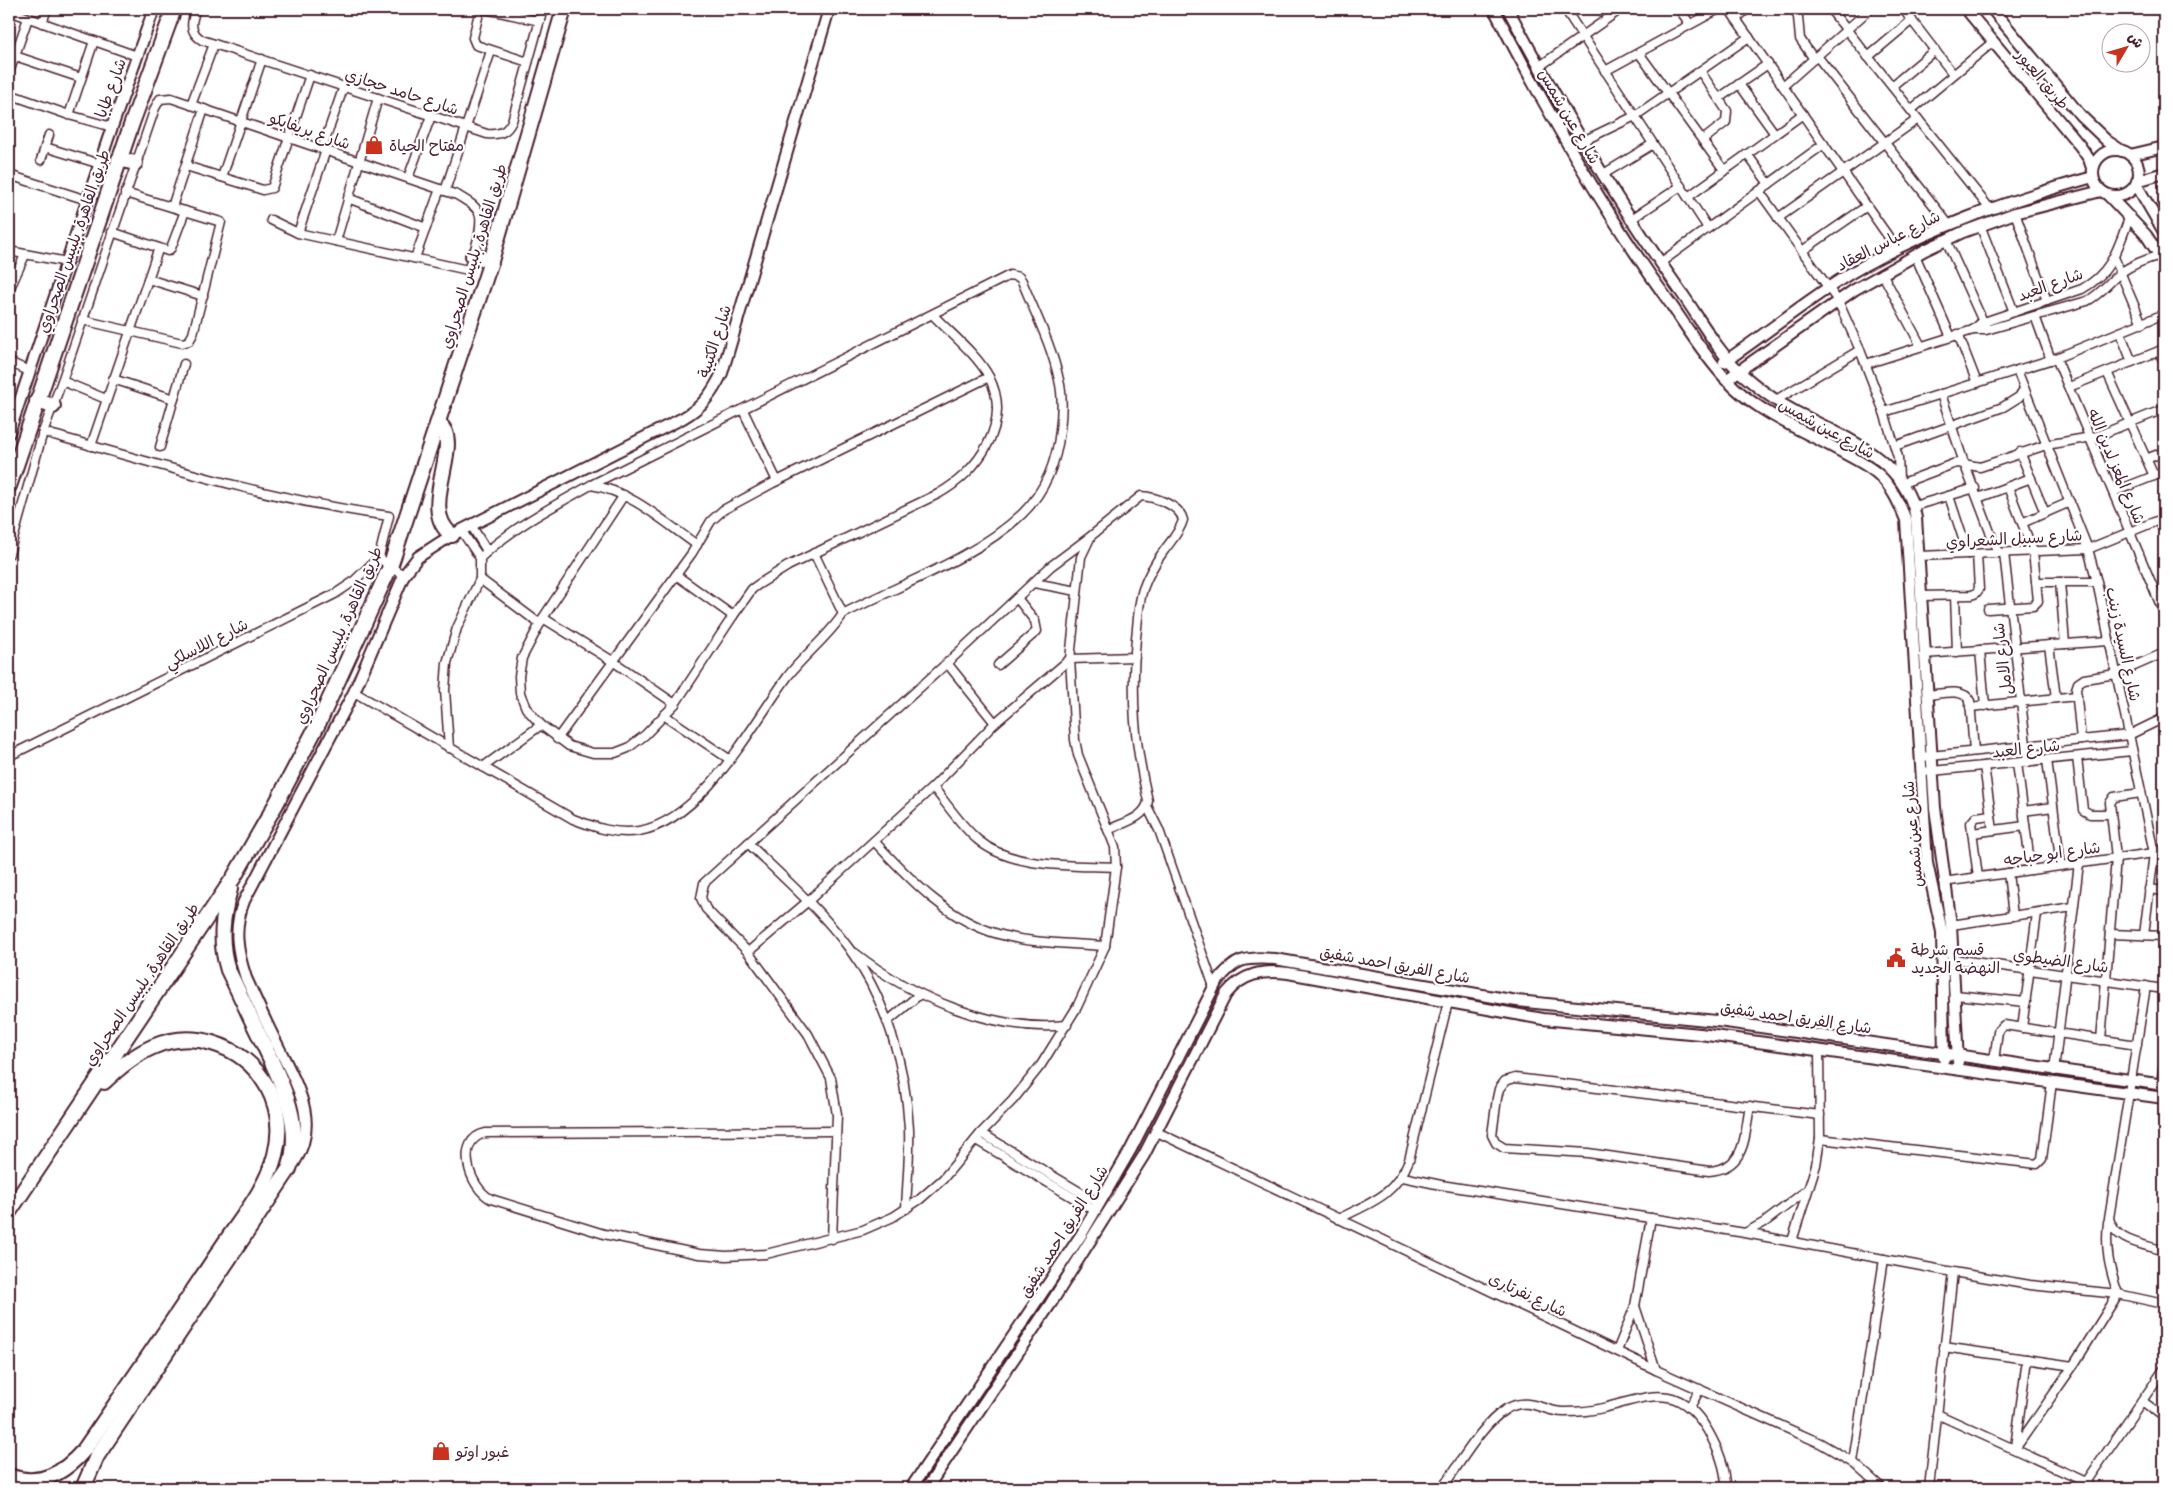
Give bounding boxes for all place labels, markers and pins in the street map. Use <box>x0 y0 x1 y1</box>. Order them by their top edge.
shop icon: مفتاح الحياة <box>363 134 385 156</box>
place label: مفتاح الحياة <box>389 134 464 156</box>
place label: قسم شرطة النهضة الجديد <box>1911 938 2000 978</box>
public building icon: قسم شرطة النهضة الجديد <box>1885 947 1907 969</box>
shop icon: غبور اوتو <box>430 1440 452 1462</box>
place label: غبور اوتو <box>454 1440 509 1462</box>

